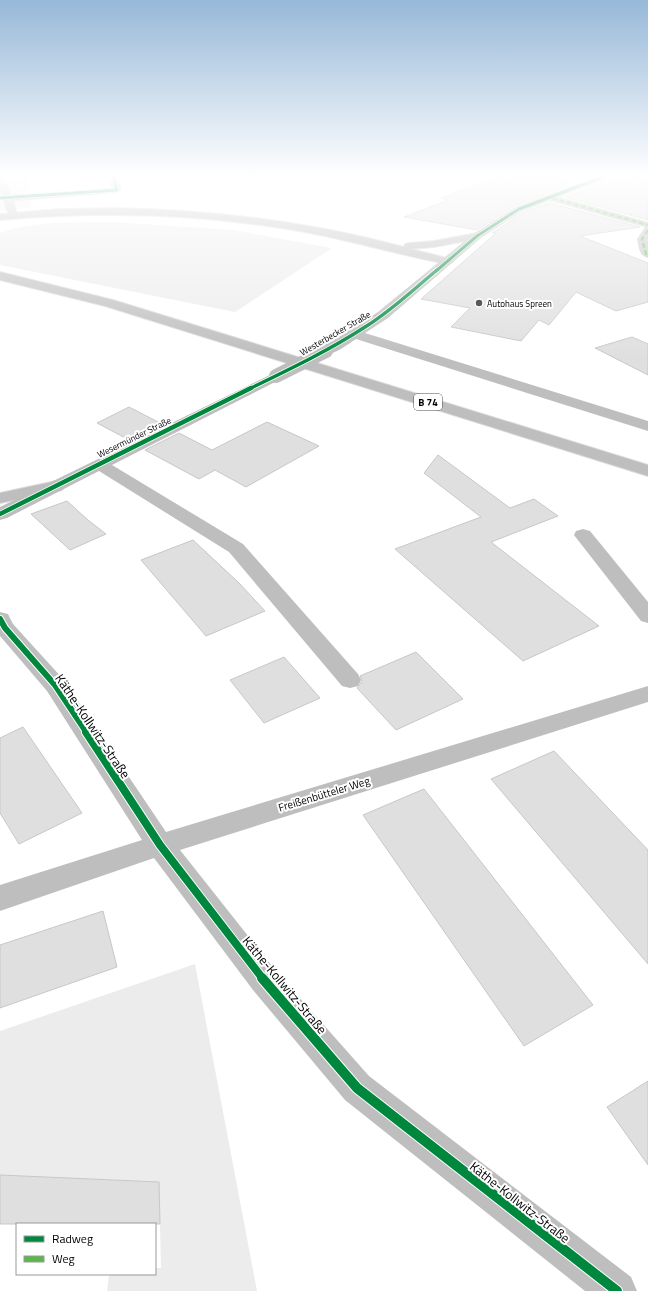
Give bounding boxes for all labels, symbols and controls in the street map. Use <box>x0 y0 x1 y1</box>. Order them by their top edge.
place label: Autohaus Spreen <box>487 297 552 310</box>
marker: Autohaus Spreen <box>474 298 484 308</box>
street label: Westerbecker Straße <box>297 307 373 359</box>
road number: B 74 <box>414 394 442 410</box>
street label: Wesermünder Straße <box>95 413 174 461</box>
street label: Käthe-Kollwitz-Straße <box>50 670 136 782</box>
street label: Freißenbütteler Weg <box>276 772 372 816</box>
street label: Käthe-Kollwitz-Straße <box>238 932 332 1038</box>
street label: Käthe-Kollwitz-Straße <box>466 1156 574 1248</box>
legend <box>16 1223 156 1275</box>
text: Radweg <box>52 1229 93 1248</box>
text: Weg <box>52 1249 75 1268</box>

